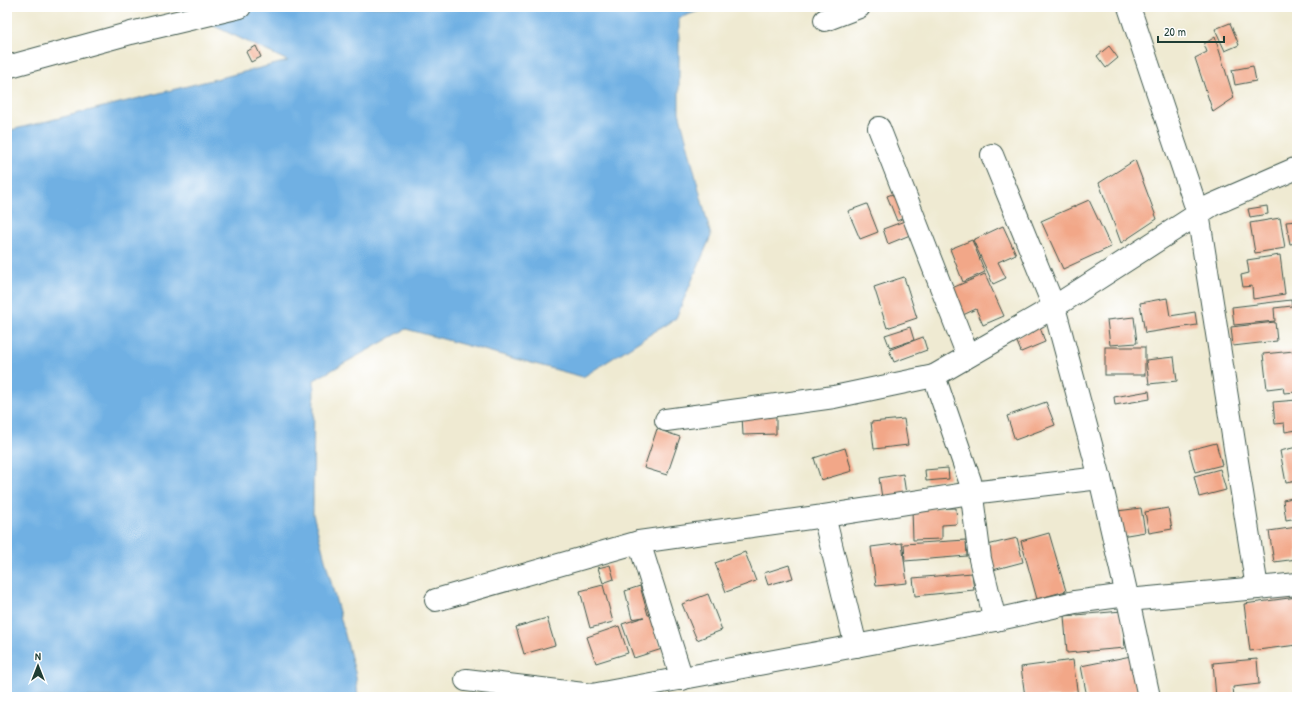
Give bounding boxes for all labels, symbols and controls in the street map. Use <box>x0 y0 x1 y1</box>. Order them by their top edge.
scale bar <box>1158 18 1224 44</box>
text: 20 m <box>1164 23 1186 40</box>
north arrow <box>18 646 58 686</box>
text: N <box>35 649 41 663</box>

